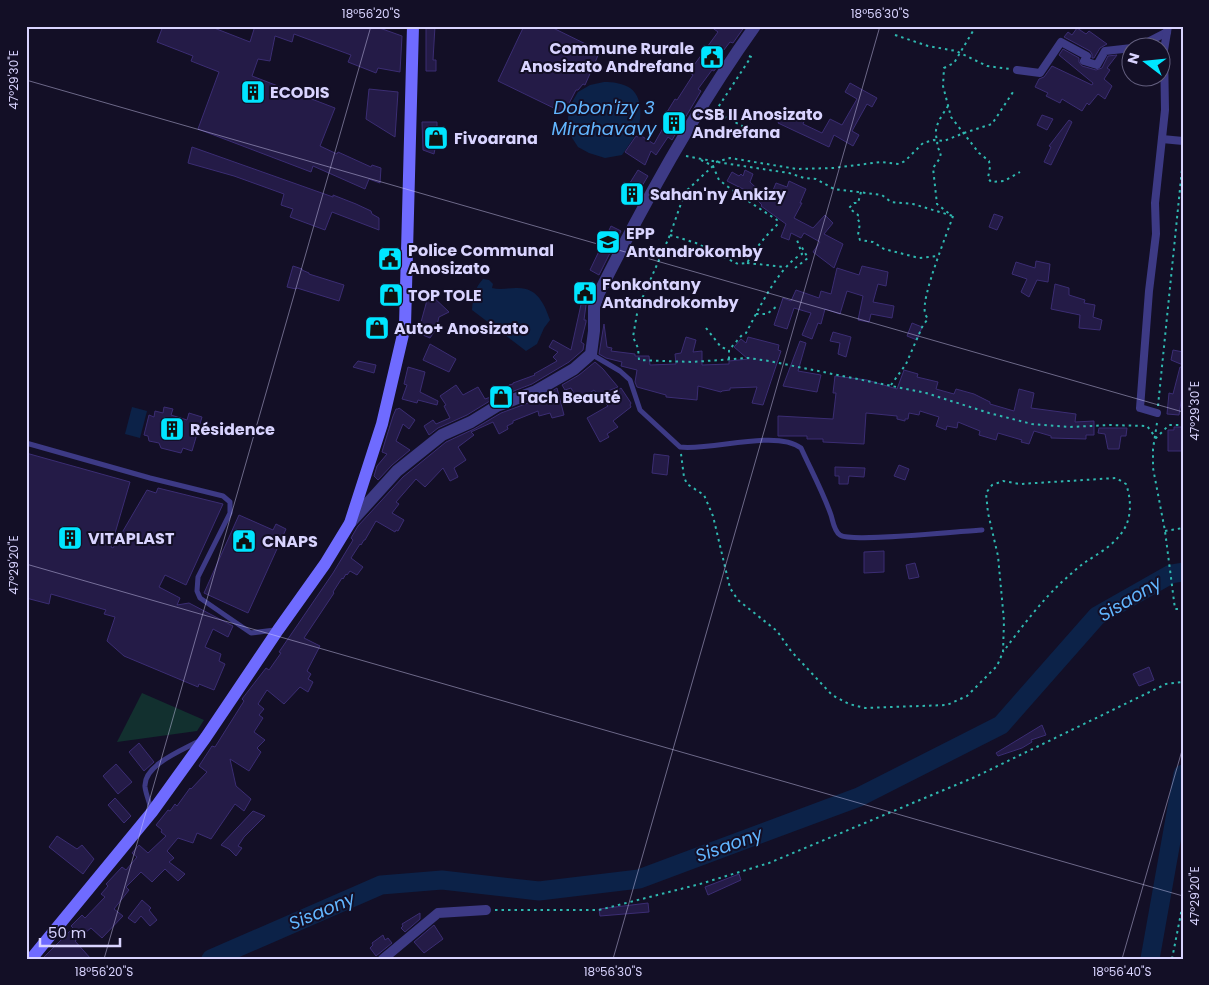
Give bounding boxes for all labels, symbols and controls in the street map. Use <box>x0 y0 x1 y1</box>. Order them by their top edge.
text: 18°56'20"S <box>342 5 400 22</box>
text: 18°56'30"S <box>851 5 909 22</box>
place label: Commune Rurale Anosizato Andrefana <box>520 37 694 78</box>
north arrow <box>1122 38 1172 88</box>
public building icon: Commune Rurale Anosizato Andrefana <box>699 44 725 70</box>
text: 47°29'30"E <box>5 50 22 110</box>
text: N <box>1122 51 1145 66</box>
building icon: ECODIS <box>240 79 266 105</box>
place label: ECODIS <box>270 81 330 104</box>
water label: Dobon'izy 3 Mirahavavy <box>552 95 657 141</box>
place label: CSB II Anosizato Andrefana <box>692 103 823 144</box>
building icon: CSB II Anosizato Andrefana <box>661 110 687 136</box>
shop icon: Fivoarana <box>423 125 449 151</box>
place label: Fivoarana <box>454 127 538 150</box>
building icon: Sahan'ny Ankizy <box>619 181 645 207</box>
place label: Sahan'ny Ankizy <box>650 183 787 206</box>
place label: EPP Antandrokomby <box>626 222 764 263</box>
school or university icon: EPP Antandrokomby <box>595 229 621 255</box>
place label: Police Communal Anosizato <box>408 239 554 280</box>
public building icon: Police Communal Anosizato <box>377 246 403 272</box>
place label: Fonkontany Antandrokomby <box>602 273 740 314</box>
public building icon: Fonkontany Antandrokomby <box>572 280 598 306</box>
shop icon: TOP TOLE <box>378 282 404 308</box>
place label: TOP TOLE <box>408 284 482 307</box>
shop icon: Auto+ Anosizato <box>364 315 390 341</box>
place label: Auto+ Anosizato <box>394 317 529 340</box>
text: 47°29'30"E <box>1186 381 1203 441</box>
shop icon: Tach Beauté <box>488 384 514 410</box>
place label: Tach Beauté <box>518 386 621 409</box>
building icon: Résidence <box>159 416 185 442</box>
place label: Résidence <box>190 418 275 441</box>
building icon: VITAPLAST <box>57 525 83 551</box>
place label: VITAPLAST <box>88 527 175 550</box>
public building icon: CNAPS <box>231 528 257 554</box>
place label: CNAPS <box>262 530 318 553</box>
text: 47°29'20"E <box>5 535 22 595</box>
water label: Sisaony <box>1093 569 1167 627</box>
water label: Sisaony <box>692 821 767 868</box>
text: 47°29'20"E <box>1186 866 1203 926</box>
water label: Sisaony <box>285 885 360 936</box>
scale bar <box>40 915 120 947</box>
text: 50 m <box>48 922 86 943</box>
text: 18°56'20"S <box>75 963 133 980</box>
text: 18°56'30"S <box>584 963 642 980</box>
text: 18°56'40"S <box>1092 963 1152 980</box>

